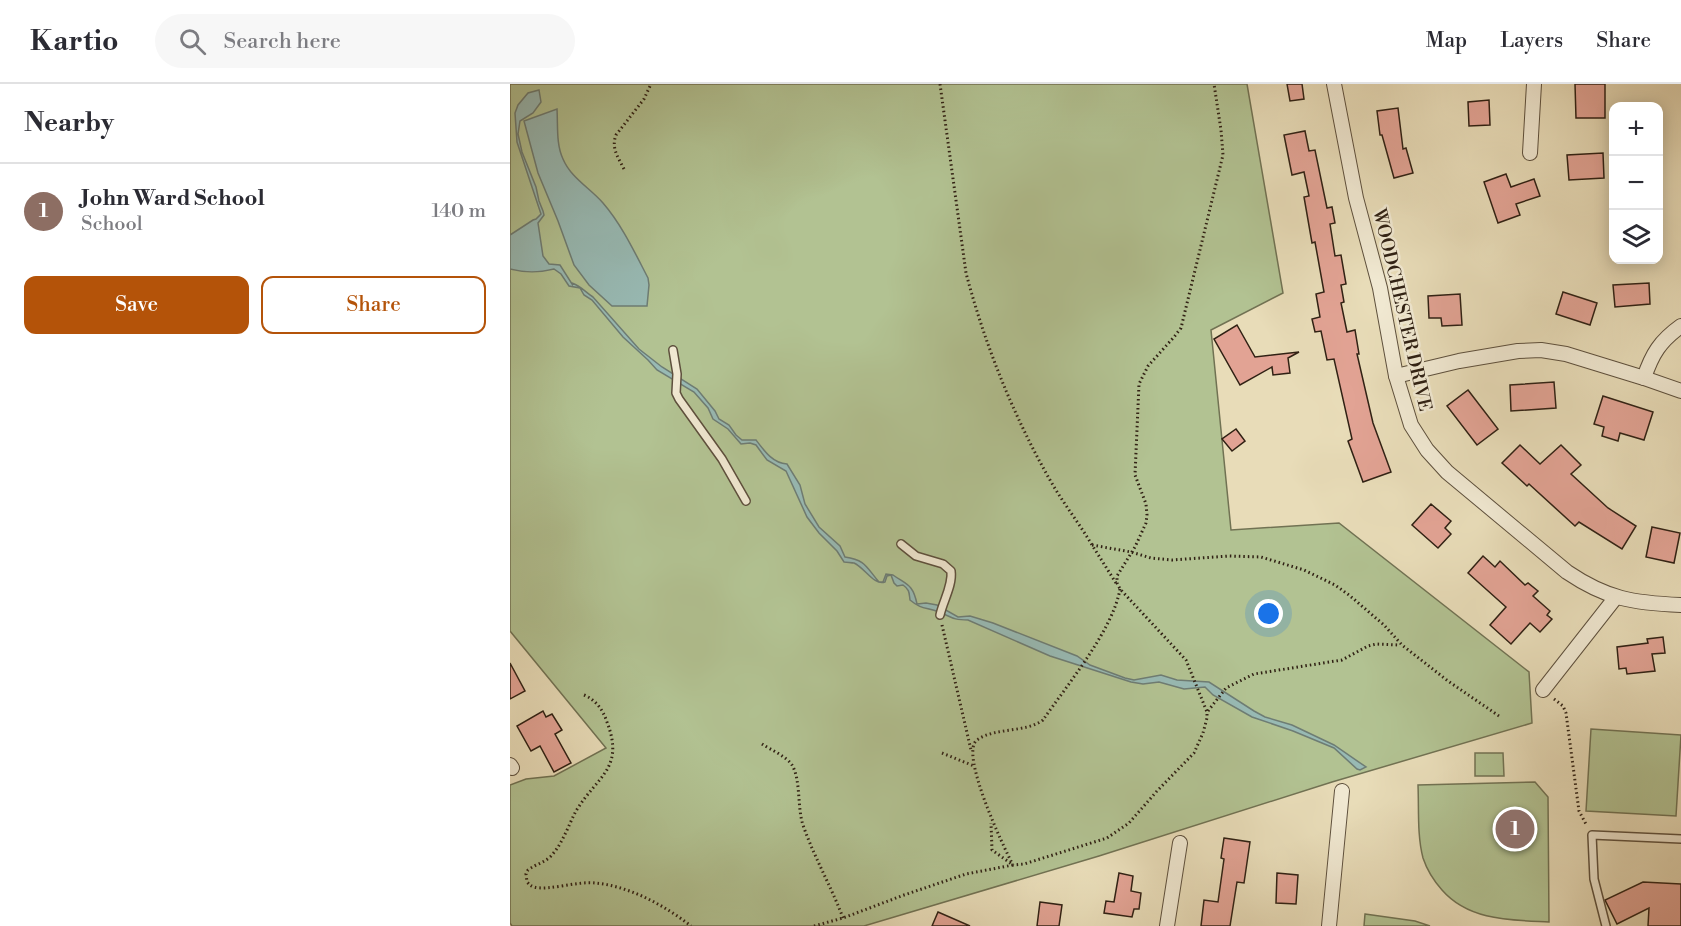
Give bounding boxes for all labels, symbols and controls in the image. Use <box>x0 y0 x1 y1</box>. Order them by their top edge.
search box <box>155 14 575 68</box>
text: Kartio <box>30 24 119 59</box>
icon: search <box>176 25 209 58</box>
text: Search here <box>224 28 341 55</box>
text: Map <box>1426 28 1467 54</box>
text: Layers <box>1500 28 1563 54</box>
text: Share <box>1596 28 1651 54</box>
map controls <box>1609 102 1663 264</box>
button: + <box>1609 102 1663 156</box>
text: Nearby <box>24 107 114 139</box>
button: − <box>1609 156 1663 210</box>
text: John Ward School <box>81 185 265 212</box>
text: 1 <box>39 199 48 224</box>
text: 140 m <box>431 199 486 224</box>
street label: WOODCHESTER DRIVE <box>1367 206 1436 413</box>
button: layers <box>1609 210 1663 264</box>
text: School <box>81 212 143 237</box>
button: Save <box>24 276 249 334</box>
button: Share <box>261 276 486 334</box>
your location <box>1254 599 1283 628</box>
pin: 1 <box>1496 806 1534 852</box>

